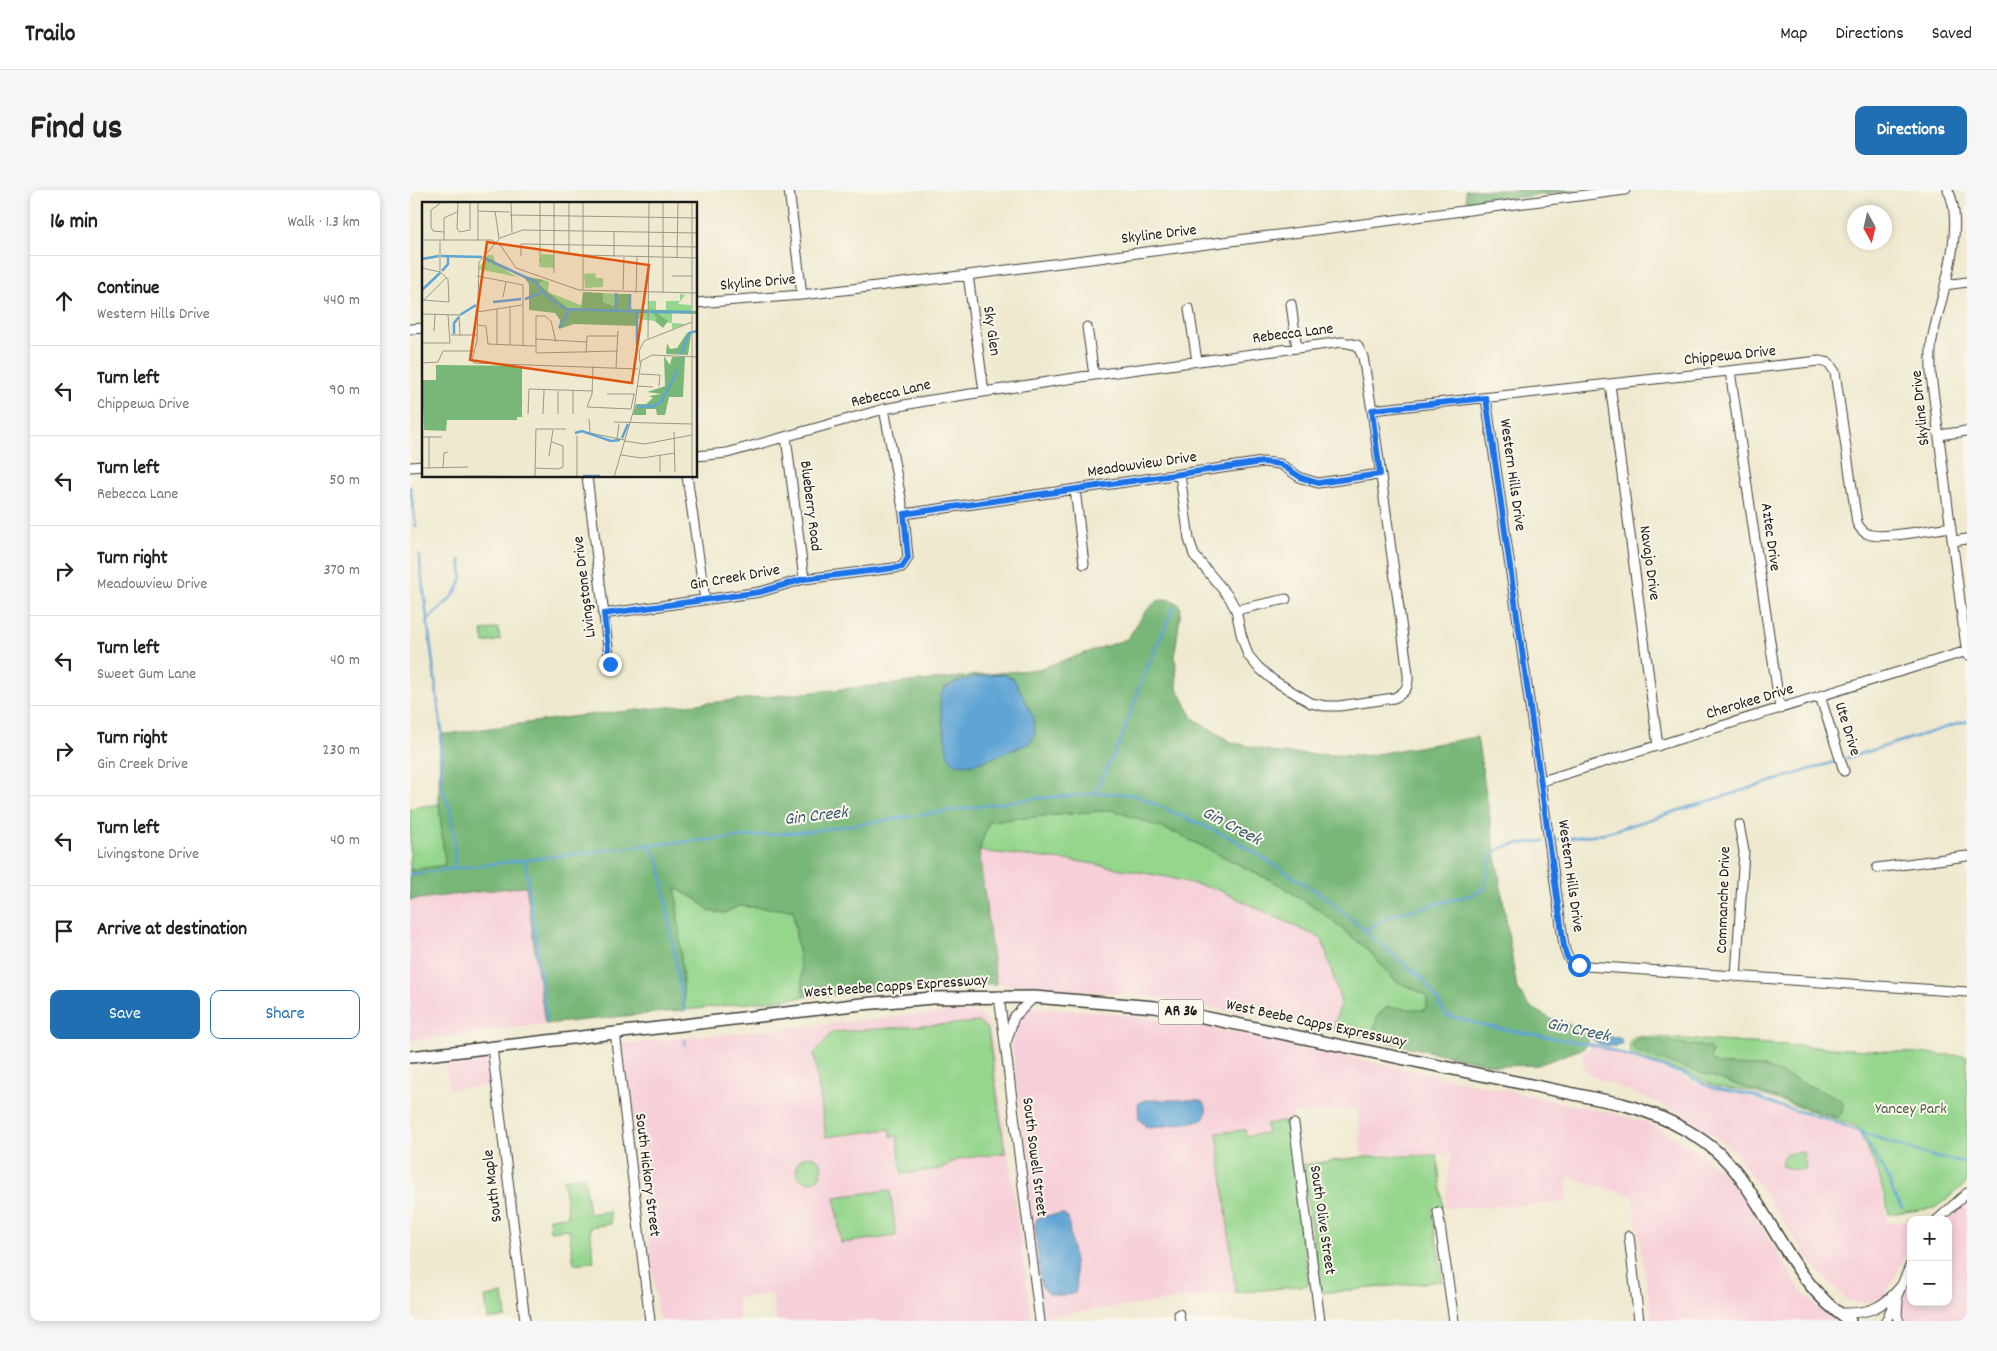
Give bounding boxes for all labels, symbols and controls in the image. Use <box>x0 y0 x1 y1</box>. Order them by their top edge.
text: Trailo <box>25 18 76 52</box>
text: Map <box>1780 22 1807 47</box>
text: Directions <box>1835 22 1904 47</box>
text: Saved <box>1932 22 1972 47</box>
text: Find us <box>30 105 122 155</box>
button: Directions <box>1855 106 1967 155</box>
inset map <box>422 202 698 478</box>
north arrow <box>1847 205 1892 250</box>
text: 16 min <box>50 208 98 238</box>
text: Walk · 1.3 km <box>287 211 360 234</box>
street label: Skyline Drive <box>1120 219 1198 251</box>
street label: Skyline Drive <box>719 268 797 298</box>
text: Continue <box>97 276 159 303</box>
icon: ahead <box>50 287 78 315</box>
text: 440 m <box>323 289 360 312</box>
text: Western Hills Drive <box>97 303 210 326</box>
street label: Sky Glen <box>976 305 1006 357</box>
street label: Rebecca Lane <box>1251 318 1335 350</box>
street label: Chippewa Drive <box>1683 340 1777 372</box>
text: Turn left <box>97 366 160 393</box>
street label: Skyline Drive <box>1906 369 1936 447</box>
street label: Rebecca Lane <box>849 374 933 414</box>
icon: left <box>50 377 78 405</box>
text: 90 m <box>329 379 360 402</box>
text: Chippewa Drive <box>97 393 189 416</box>
street label: Western Hills Drive <box>1493 418 1531 532</box>
street label: Meadowview Drive <box>1086 446 1198 484</box>
text: Turn left <box>97 456 160 483</box>
street label: Blueberry Road <box>793 459 827 553</box>
icon: left <box>50 467 78 495</box>
text: 50 m <box>329 469 360 492</box>
text: Rebecca Lane <box>97 483 178 506</box>
street label: Aztec Drive <box>1754 501 1786 573</box>
street label: Navajo Drive <box>1632 524 1666 602</box>
street label: Livingstone Drive <box>567 535 603 639</box>
text: Turn right <box>97 546 168 573</box>
icon: right <box>50 557 78 585</box>
text: 370 m <box>323 559 360 582</box>
street label: Gin Creek Drive <box>688 559 782 597</box>
text: Meadowview Drive <box>97 573 207 596</box>
text: Turn left <box>97 636 160 663</box>
icon: left <box>50 647 78 675</box>
text: 40 m <box>330 649 360 672</box>
route end <box>599 653 622 676</box>
text: Sweet Gum Lane <box>97 663 196 686</box>
street label: Cherokee Drive <box>1703 678 1797 726</box>
street label: Ute Drive <box>1828 699 1866 759</box>
text: Turn right <box>97 726 168 753</box>
icon: right <box>50 737 78 765</box>
text: 230 m <box>323 739 360 762</box>
text: Gin Creek Drive <box>97 753 188 776</box>
water label: Gin Creek <box>783 801 851 833</box>
water label: Gin Creek <box>1197 801 1266 854</box>
text: Turn left <box>97 816 160 843</box>
street label: Western Hills Drive <box>1551 819 1589 933</box>
icon: left <box>50 827 78 855</box>
text: 40 m <box>330 829 360 852</box>
text: Livingstone Drive <box>97 843 199 866</box>
street label: Commanche Drive <box>1711 846 1737 954</box>
icon: arrive <box>50 917 78 945</box>
text: Arrive at destination <box>97 917 247 944</box>
route start <box>1568 954 1591 977</box>
street label: West Beebe Capps Expressway <box>804 969 989 1005</box>
button: Save <box>50 990 200 1039</box>
button: Share <box>210 990 360 1039</box>
street label: West Beebe Capps Expressway <box>1224 994 1409 1054</box>
road number: AR 36 <box>1158 1000 1204 1024</box>
water label: Gin Creek <box>1544 1012 1613 1050</box>
street label: South Sowell Street <box>1015 1096 1053 1218</box>
park label: Yancey Park <box>1875 1098 1947 1121</box>
street label: South Hickory Street <box>628 1112 666 1238</box>
street label: South Maple <box>477 1148 509 1224</box>
street label: South Olive Street <box>1303 1164 1341 1276</box>
map controls <box>1907 1216 1952 1306</box>
button: + <box>1907 1216 1952 1261</box>
button: − <box>1907 1261 1952 1306</box>

